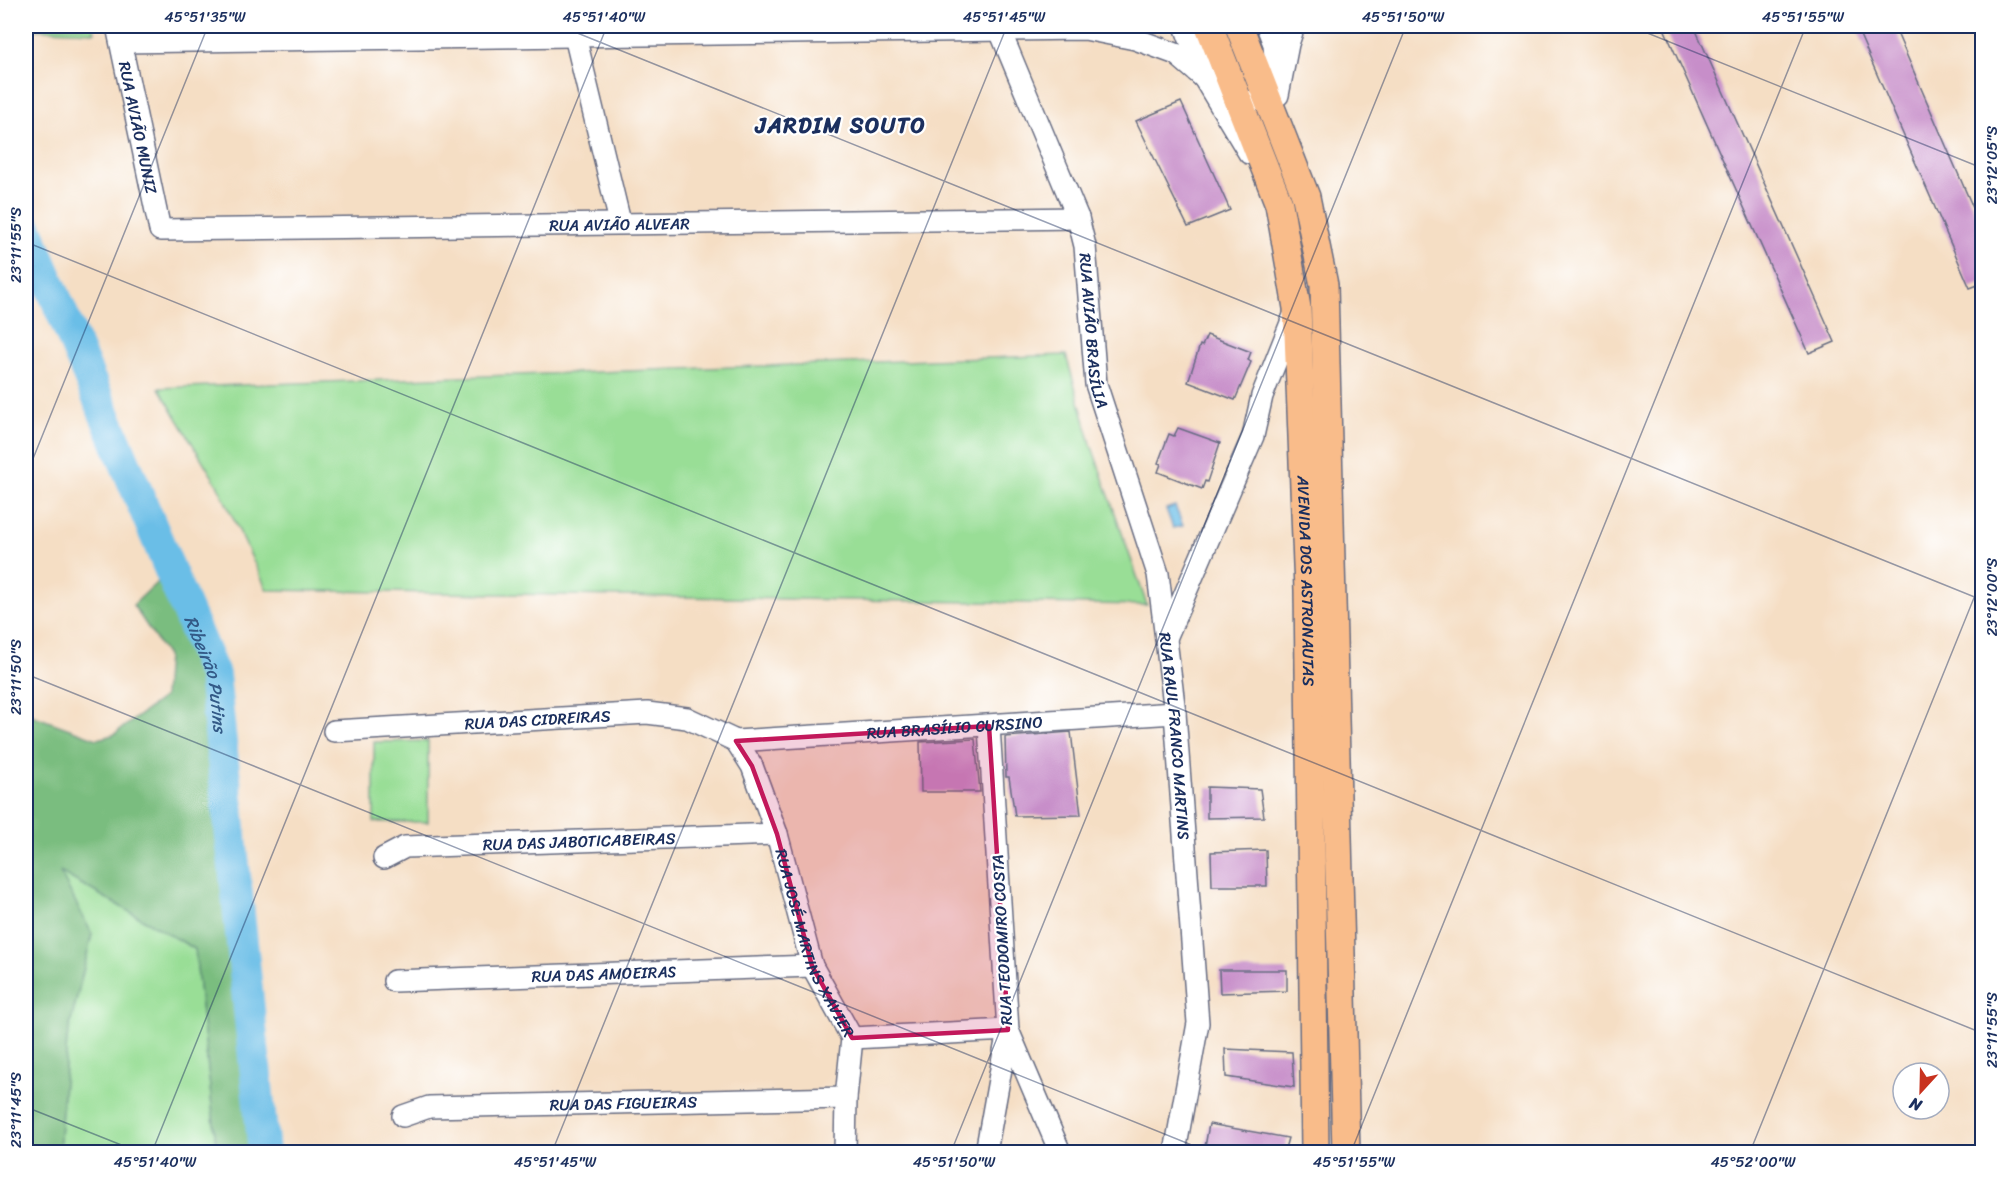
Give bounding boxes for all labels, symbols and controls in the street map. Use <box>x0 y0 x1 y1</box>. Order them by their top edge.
text: 45°51'35"W <box>164 4 246 30</box>
text: 45°51'40"W <box>563 4 646 30</box>
text: 45°51'45"W <box>963 4 1046 30</box>
text: 45°51'50"W <box>1362 4 1445 30</box>
text: 45°51'55"W <box>1762 4 1845 30</box>
street label: RUA AVIÃO MUNIZ <box>110 59 167 198</box>
district label: JARDIM SOUTO <box>754 106 926 145</box>
text: 23°12'05"S <box>1979 125 2005 204</box>
text: 23°11'55"S <box>3 207 29 283</box>
street label: RUA AVIÃO ALVEAR <box>549 209 690 239</box>
street label: RUA AVIÃO BRASÍLIA <box>1071 252 1118 412</box>
street label: AVENIDA DOS ASTRONAUTAS <box>1289 474 1324 687</box>
text: 23°12'00"S <box>1979 557 2005 636</box>
water label: Ribeirão Putins <box>175 610 236 736</box>
street label: RUA RAUL FRANCO MARTINS <box>1151 630 1199 841</box>
text: 23°11'50"S <box>3 638 29 715</box>
street label: RUA DAS CIDREIRAS <box>464 701 612 738</box>
street label: RUA BRASÍLIO CURSINO <box>866 707 1044 747</box>
street label: RUA DAS JABOTICABEIRAS <box>482 823 676 859</box>
street label: RUA JOSÉ MARTINS XAVIER <box>767 845 863 1043</box>
street label: RUA TEODOMIRO COSTA <box>983 854 1021 1026</box>
street label: RUA DAS AMOEIRAS <box>531 956 677 991</box>
text: 23°11'55"S <box>1979 992 2005 1068</box>
north arrow <box>1891 1061 1951 1121</box>
text: 23°11'45"S <box>3 1071 29 1148</box>
street label: RUA DAS FIGUEIRAS <box>549 1087 698 1119</box>
text: N <box>1904 1089 1927 1120</box>
text: 45°51'40"W <box>114 1149 197 1175</box>
text: 45°51'45"W <box>514 1149 597 1175</box>
text: 45°51'50"W <box>913 1149 996 1175</box>
text: 45°51'55"W <box>1313 1149 1396 1175</box>
text: 45°52'00"W <box>1710 1149 1796 1175</box>

